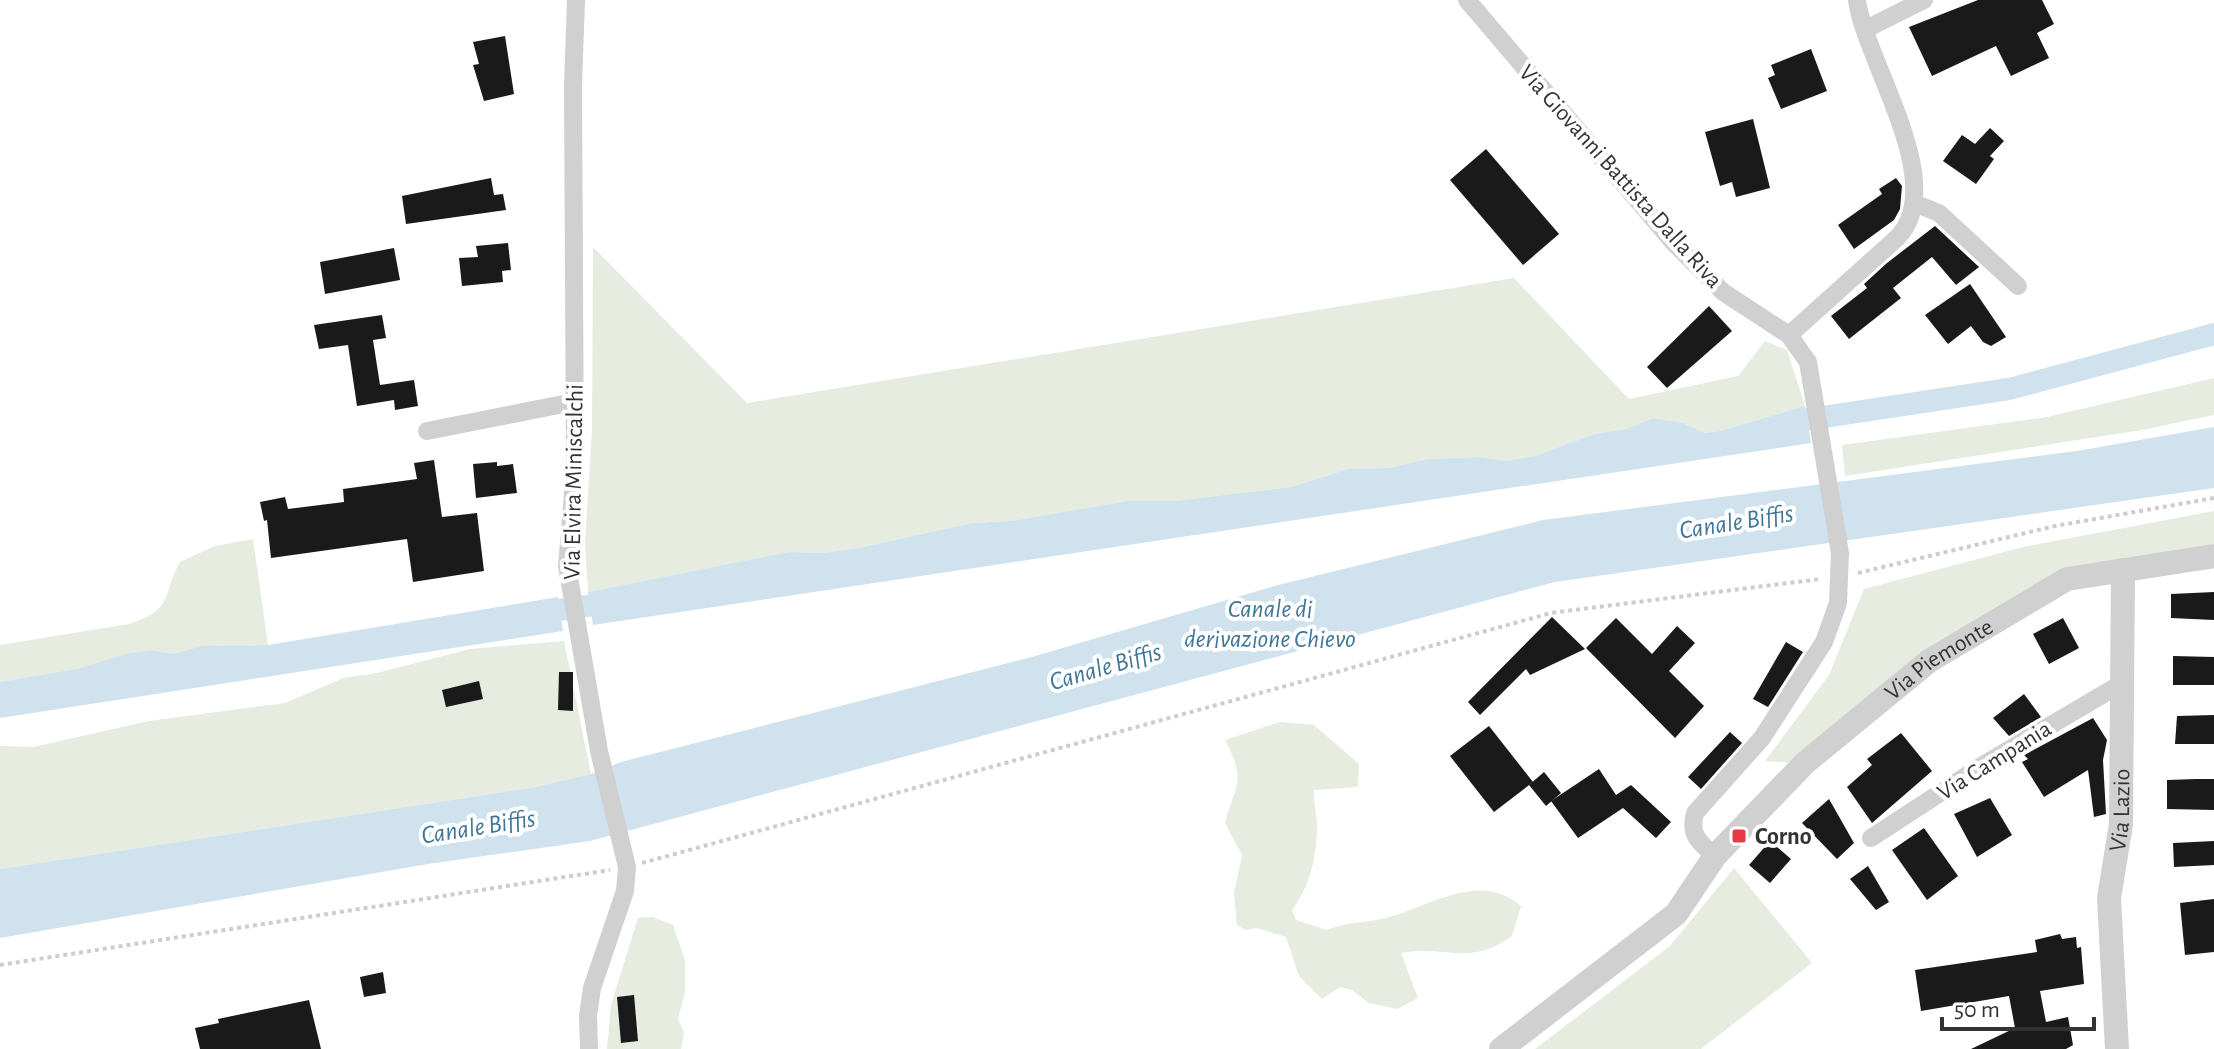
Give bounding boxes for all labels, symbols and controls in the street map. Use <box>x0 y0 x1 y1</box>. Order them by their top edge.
street label: Via Giovanni Battista Dalla Riva <box>1514 60 1727 293</box>
street label: Via Elvira Miniscalchi <box>560 384 588 580</box>
water label: Canale Biffis <box>1677 500 1795 544</box>
water label: Canale di derivazione Chievo <box>1184 596 1356 652</box>
street label: Via Piemonte <box>1881 615 1997 705</box>
water label: Canale Biffis <box>1047 639 1164 695</box>
street label: Via Campania <box>1933 716 2056 805</box>
street label: Via Lazio <box>2106 769 2134 853</box>
water label: Canale Biffis <box>419 805 537 849</box>
place label: Corno <box>1755 825 1812 849</box>
marker: Corno <box>1730 827 1748 845</box>
scale bar <box>1942 981 2094 1031</box>
text: 50 m <box>1954 998 2000 1022</box>

